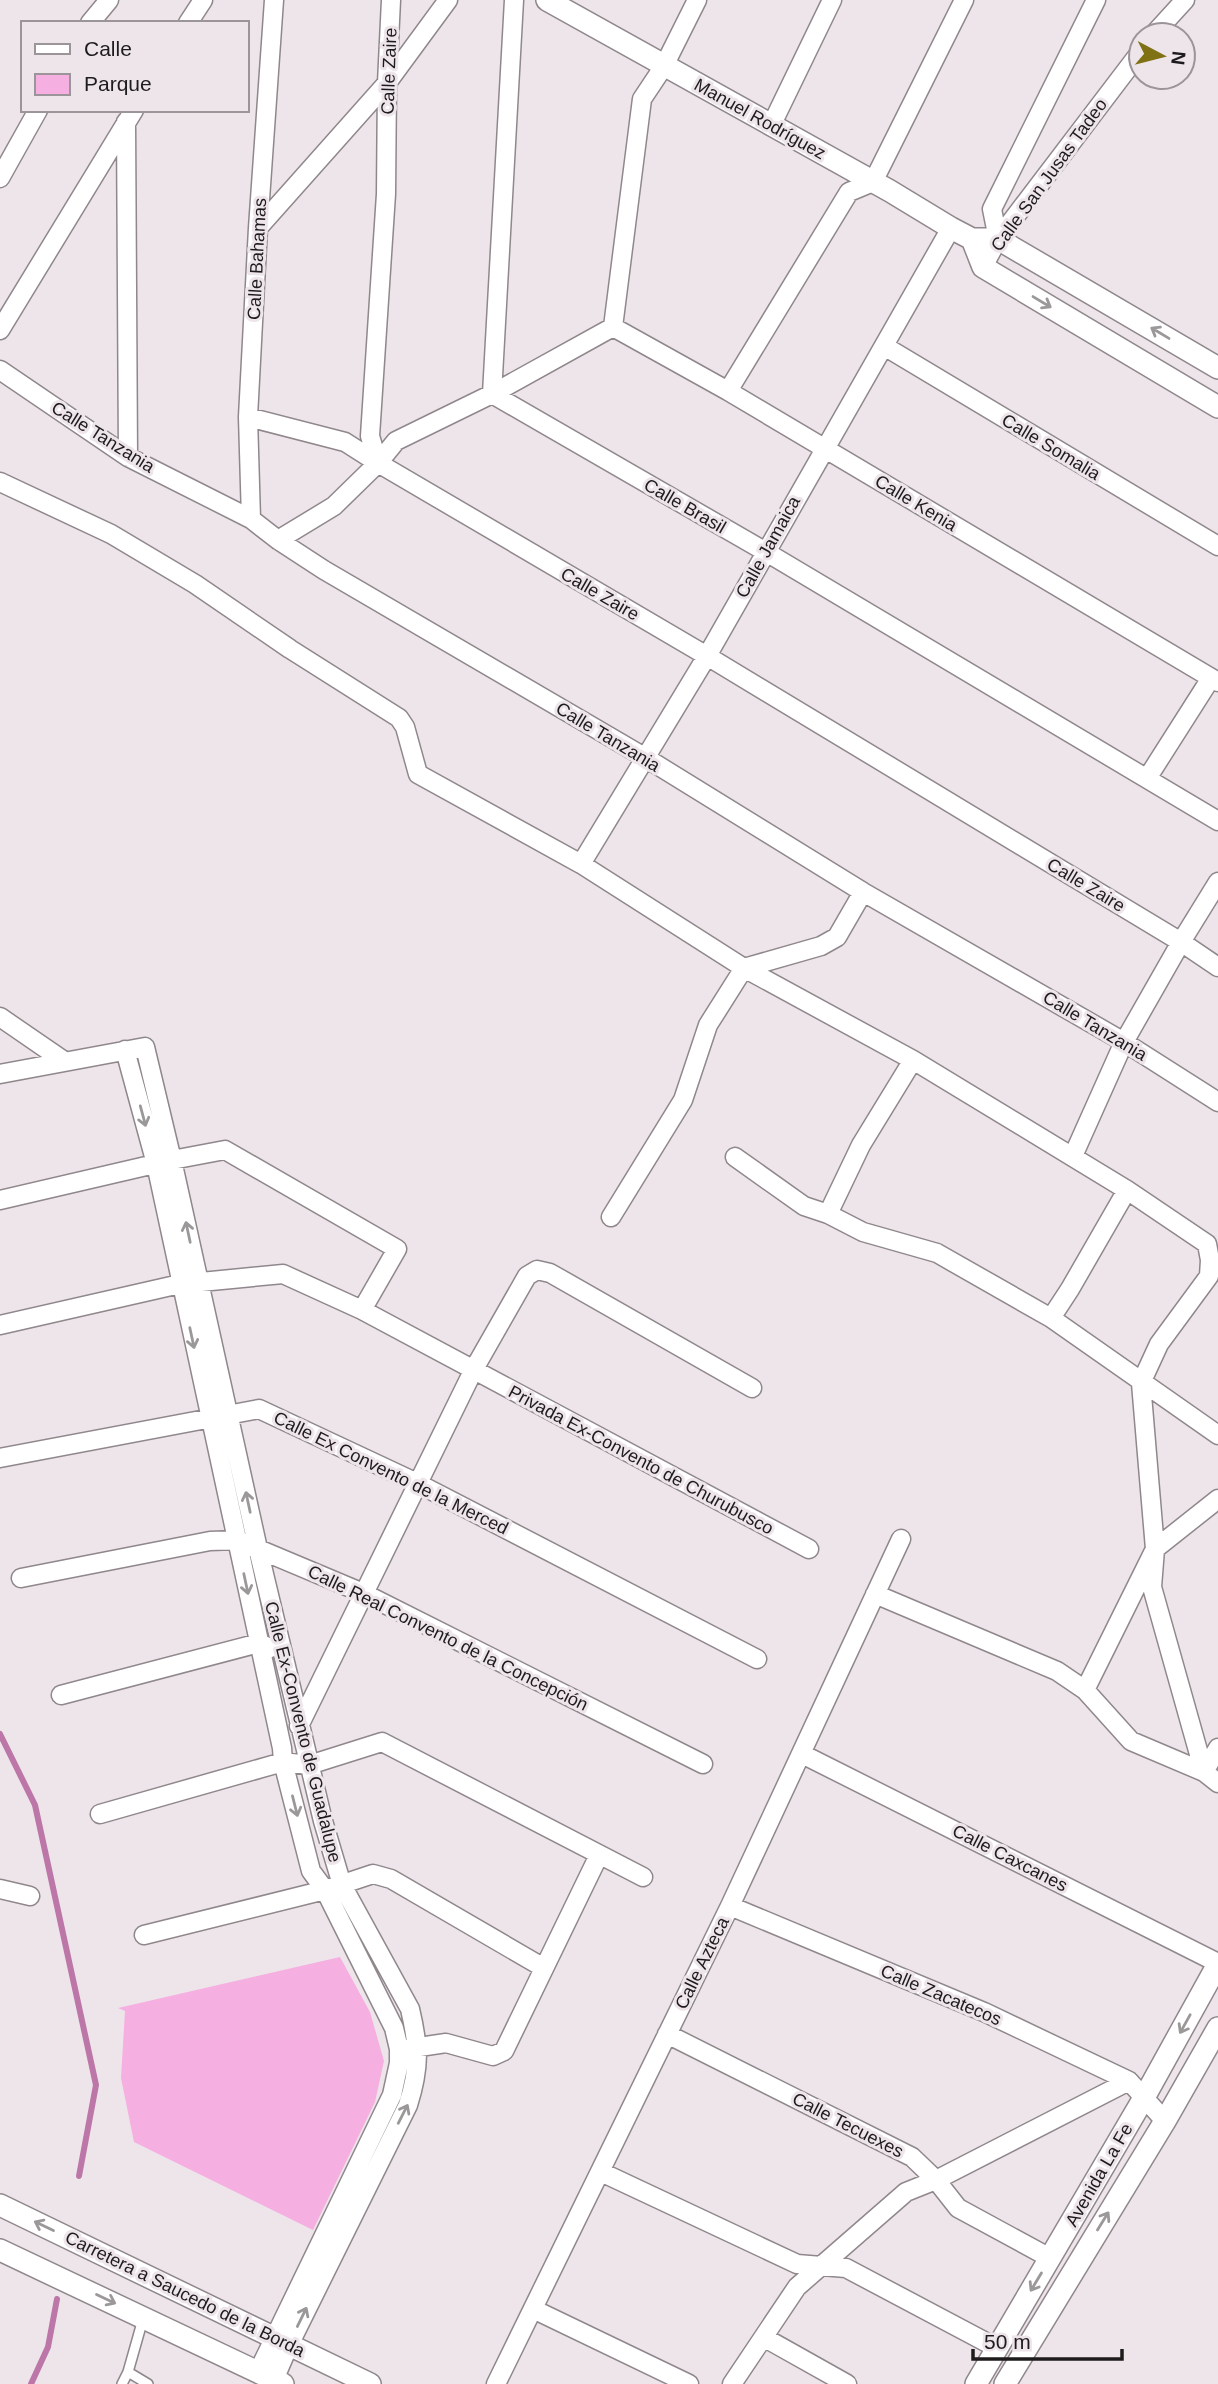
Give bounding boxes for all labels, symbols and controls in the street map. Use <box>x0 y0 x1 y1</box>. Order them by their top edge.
legend <box>21 21 248 112</box>
north arrow <box>1127 21 1197 91</box>
street label: Calle Zaire <box>377 27 401 115</box>
text: Calle <box>84 37 132 60</box>
text: N <box>1167 50 1190 66</box>
text: Parque <box>84 72 152 95</box>
street label: Manuel Rodríguez <box>691 75 829 163</box>
street label: Calle San Jusas Tadeo <box>987 95 1111 255</box>
street label: Calle Bahamas <box>244 198 270 320</box>
one-way arrow <box>1031 295 1051 309</box>
one-way arrow <box>1150 325 1170 339</box>
street label: Calle Tanzania <box>48 397 159 477</box>
street label: Calle Somalia <box>998 410 1105 485</box>
street label: Calle Kenia <box>871 471 961 536</box>
street label: Calle Brasil <box>641 475 729 537</box>
street label: Calle Jamaica <box>732 492 805 601</box>
street label: Calle Zaire <box>557 564 643 624</box>
street label: Calle Tanzania <box>552 698 664 776</box>
street label: Calle Zaire <box>1044 854 1128 916</box>
street label: Calle Tanzania <box>1039 987 1151 1065</box>
one-way arrow <box>137 1104 150 1127</box>
one-way arrow <box>180 1221 194 1244</box>
one-way arrow <box>186 1326 199 1349</box>
street label: Privada Ex-Convento de Churubusco <box>505 1381 777 1539</box>
street label: Calle Ex Convento de la Merced <box>271 1407 511 1539</box>
one-way arrow <box>240 1491 254 1514</box>
street label: Calle Real Convento de la Concepción <box>305 1561 591 1715</box>
one-way arrow <box>240 1572 253 1595</box>
street label: Calle Ex-Convento de Guadalupe <box>261 1599 345 1865</box>
one-way arrow <box>289 1794 302 1817</box>
street label: Calle Caxcanes <box>949 1820 1071 1896</box>
street label: Calle Azteca <box>671 1913 733 2012</box>
street label: Calle Zacatecos <box>878 1961 1004 2029</box>
one-way arrow <box>1178 2013 1191 2034</box>
street label: Calle Tecuexes <box>789 2088 907 2162</box>
one-way arrow <box>396 2104 410 2124</box>
street label: Avenida La Fe <box>1061 2120 1137 2230</box>
one-way arrow <box>1096 2211 1110 2231</box>
one-way arrow <box>34 2219 55 2232</box>
street label: Carretera a Saucedo de la Borda <box>62 2227 309 2361</box>
one-way arrow <box>1029 2271 1042 2292</box>
one-way arrow <box>95 2293 116 2307</box>
one-way arrow <box>296 2307 310 2328</box>
scale bar <box>973 2318 1122 2362</box>
text: 50 m <box>984 2330 1031 2353</box>

